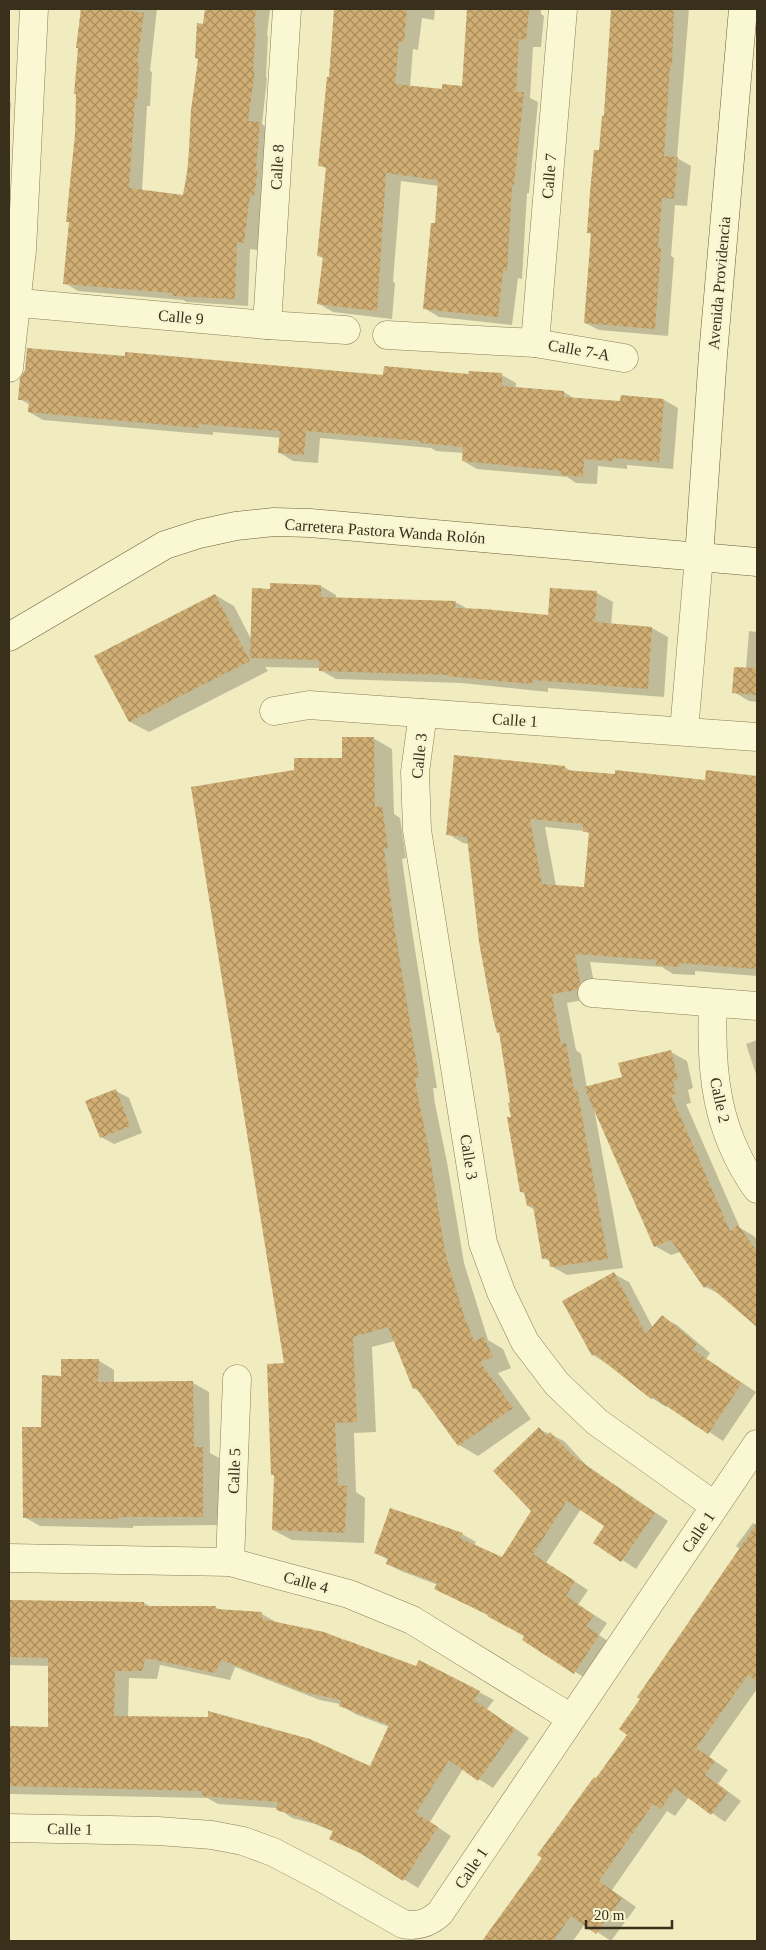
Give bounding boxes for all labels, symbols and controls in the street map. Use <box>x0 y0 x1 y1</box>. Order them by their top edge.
street label: Calle 8 <box>267 144 287 190</box>
street label: Calle 7 <box>539 152 559 200</box>
street label: Avenida Providencia <box>705 216 733 350</box>
street label: Calle 9 <box>157 307 205 327</box>
street label: Calle 7-A <box>547 336 612 364</box>
street label: Carretera Pastora Wanda Rolón <box>284 515 486 547</box>
street label: Calle 1 <box>492 710 538 730</box>
street label: Calle 3 <box>408 732 430 780</box>
street label: Calle 2 <box>707 1076 733 1124</box>
street label: Calle 3 <box>457 1133 481 1181</box>
street label: Calle 5 <box>225 1448 243 1494</box>
street label: Calle 1 <box>678 1508 718 1556</box>
street label: Calle 4 <box>282 1568 330 1596</box>
street label: Calle 1 <box>47 1820 93 1838</box>
street label: Calle 1 <box>451 1844 491 1892</box>
scale bar <box>586 1898 672 1930</box>
text: 20 m <box>594 1907 625 1923</box>

